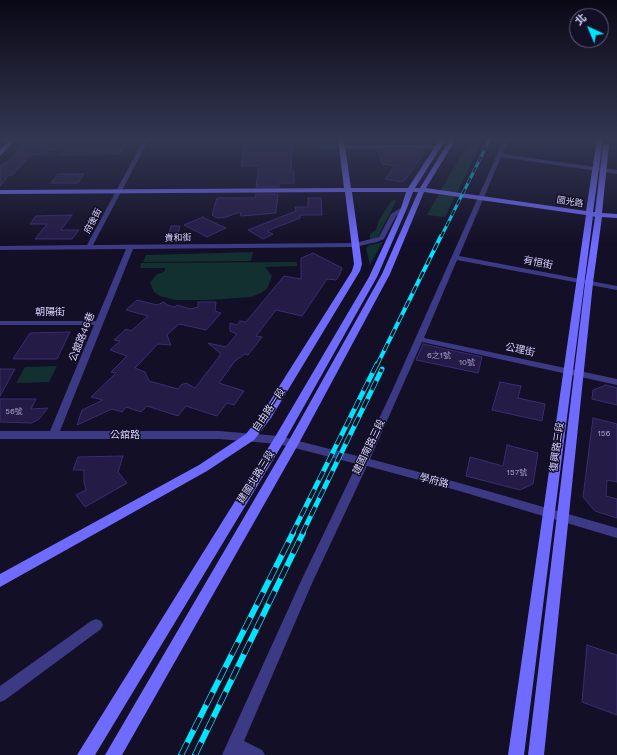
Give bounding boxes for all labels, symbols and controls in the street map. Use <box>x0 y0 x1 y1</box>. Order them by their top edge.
north arrow <box>569 8 609 48</box>
text: 北 <box>573 11 589 28</box>
street label: 國光路 <box>556 195 584 209</box>
street label: 府後街 <box>82 207 104 235</box>
street label: 貴和街 <box>164 232 192 244</box>
street label: 有恒街 <box>522 254 554 272</box>
street label: 朝陽街 <box>35 306 65 318</box>
street label: 公舘路46巷 <box>67 311 97 363</box>
street label: 公理街 <box>504 341 536 359</box>
house number: 6之1號 <box>427 351 451 361</box>
house number: 10號 <box>459 358 475 368</box>
street label: 自由路一段 <box>250 386 288 434</box>
house number: 56號 <box>5 407 23 417</box>
street label: 建國南路三段 <box>350 417 388 477</box>
street label: 復興路三段 <box>548 421 566 473</box>
street label: 公舘路 <box>110 429 140 441</box>
house number: 156 <box>598 429 610 439</box>
street label: 建國北路三段 <box>235 448 277 506</box>
house number: 157號 <box>507 468 527 478</box>
street label: 學府路 <box>418 471 450 491</box>

